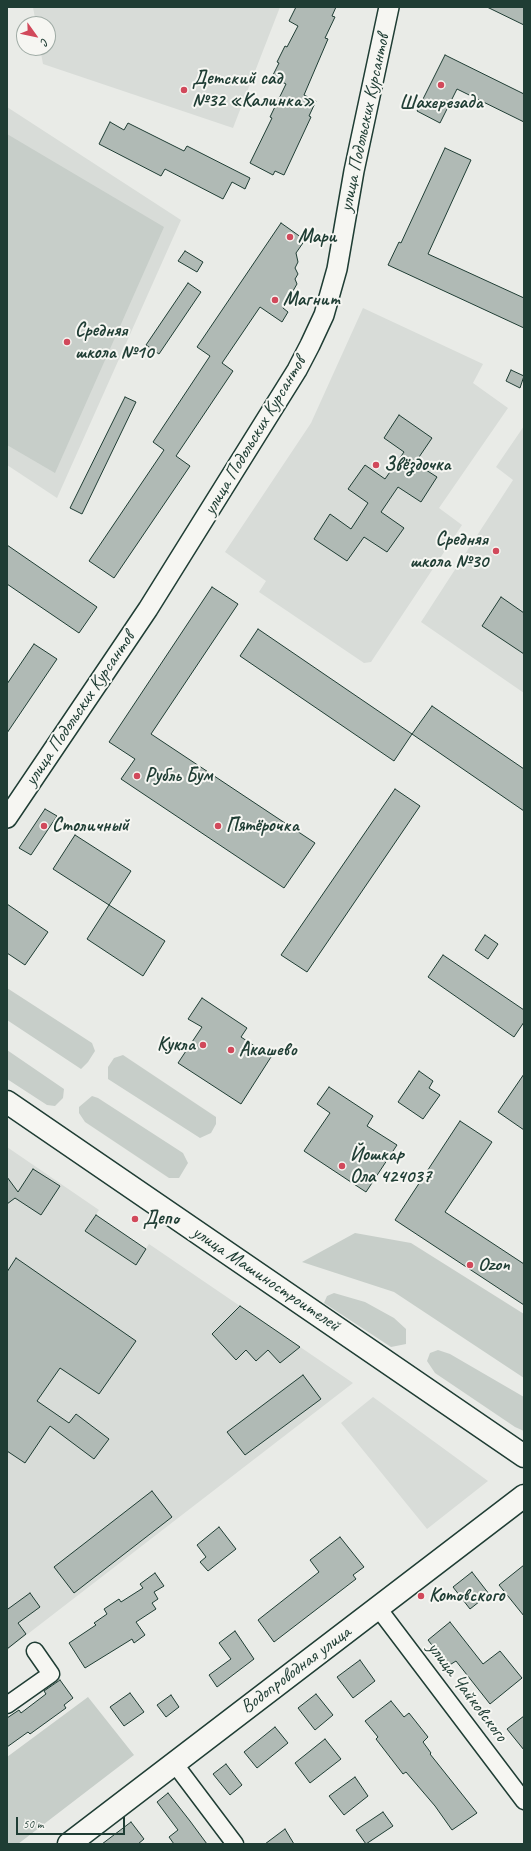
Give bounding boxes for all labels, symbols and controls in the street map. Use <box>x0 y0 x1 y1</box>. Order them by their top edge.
north arrow <box>16 16 56 56</box>
street label: улица Подольских Курсантов <box>335 32 395 214</box>
text: С <box>38 36 53 48</box>
place label: Детский сад №32 «Калинка» <box>192 68 314 112</box>
marker: Шахерезада <box>436 80 446 90</box>
marker: Детский сад №32 «Калинка» <box>179 85 189 95</box>
place label: Шахерезада <box>399 92 483 114</box>
place label: Мари <box>298 226 337 248</box>
marker: Мари <box>285 232 295 242</box>
place label: Магнит <box>283 289 340 311</box>
marker: Магнит <box>270 295 280 305</box>
place label: Средняя школа №10 <box>75 320 153 364</box>
marker: Средняя школа №10 <box>62 337 72 347</box>
street label: улица Подольских Курсантов <box>199 353 311 519</box>
place label: Звёздочка <box>384 454 451 476</box>
marker: Звёздочка <box>371 460 381 470</box>
place label: Средняя школа №30 <box>410 529 488 573</box>
marker: Средняя школа №30 <box>491 546 501 556</box>
street label: улица Подольских Курсантов <box>20 628 140 790</box>
place label: Рубль Бум <box>145 765 213 787</box>
marker: Рубль Бум <box>132 771 142 781</box>
place label: Столичный <box>52 815 129 837</box>
place label: Пятёрочка <box>226 815 299 837</box>
marker: Столичный <box>39 821 49 831</box>
marker: Пятёрочка <box>213 821 223 831</box>
place label: Кукла <box>157 1034 195 1056</box>
place label: Акашево <box>239 1039 297 1061</box>
marker: Кукла <box>198 1040 208 1050</box>
marker: Акашево <box>226 1045 236 1055</box>
place label: Йошкар Ола 424037 <box>350 1144 431 1188</box>
marker: Йошкар Ола 424037 <box>337 1161 347 1171</box>
place label: Депо <box>143 1208 179 1230</box>
marker: Депо <box>130 1214 140 1224</box>
street label: улица Машиностроителей <box>188 1221 344 1337</box>
place label: Ozon <box>478 1254 510 1276</box>
marker: Ozon <box>465 1260 475 1270</box>
place label: Котовского <box>429 1585 504 1607</box>
marker: Котовского <box>416 1591 426 1601</box>
street label: Водопроводная улица <box>236 1621 356 1719</box>
street label: улица Чайковского <box>422 1638 512 1746</box>
scale bar <box>18 1809 127 1835</box>
text: 50 m <box>23 1816 43 1832</box>

